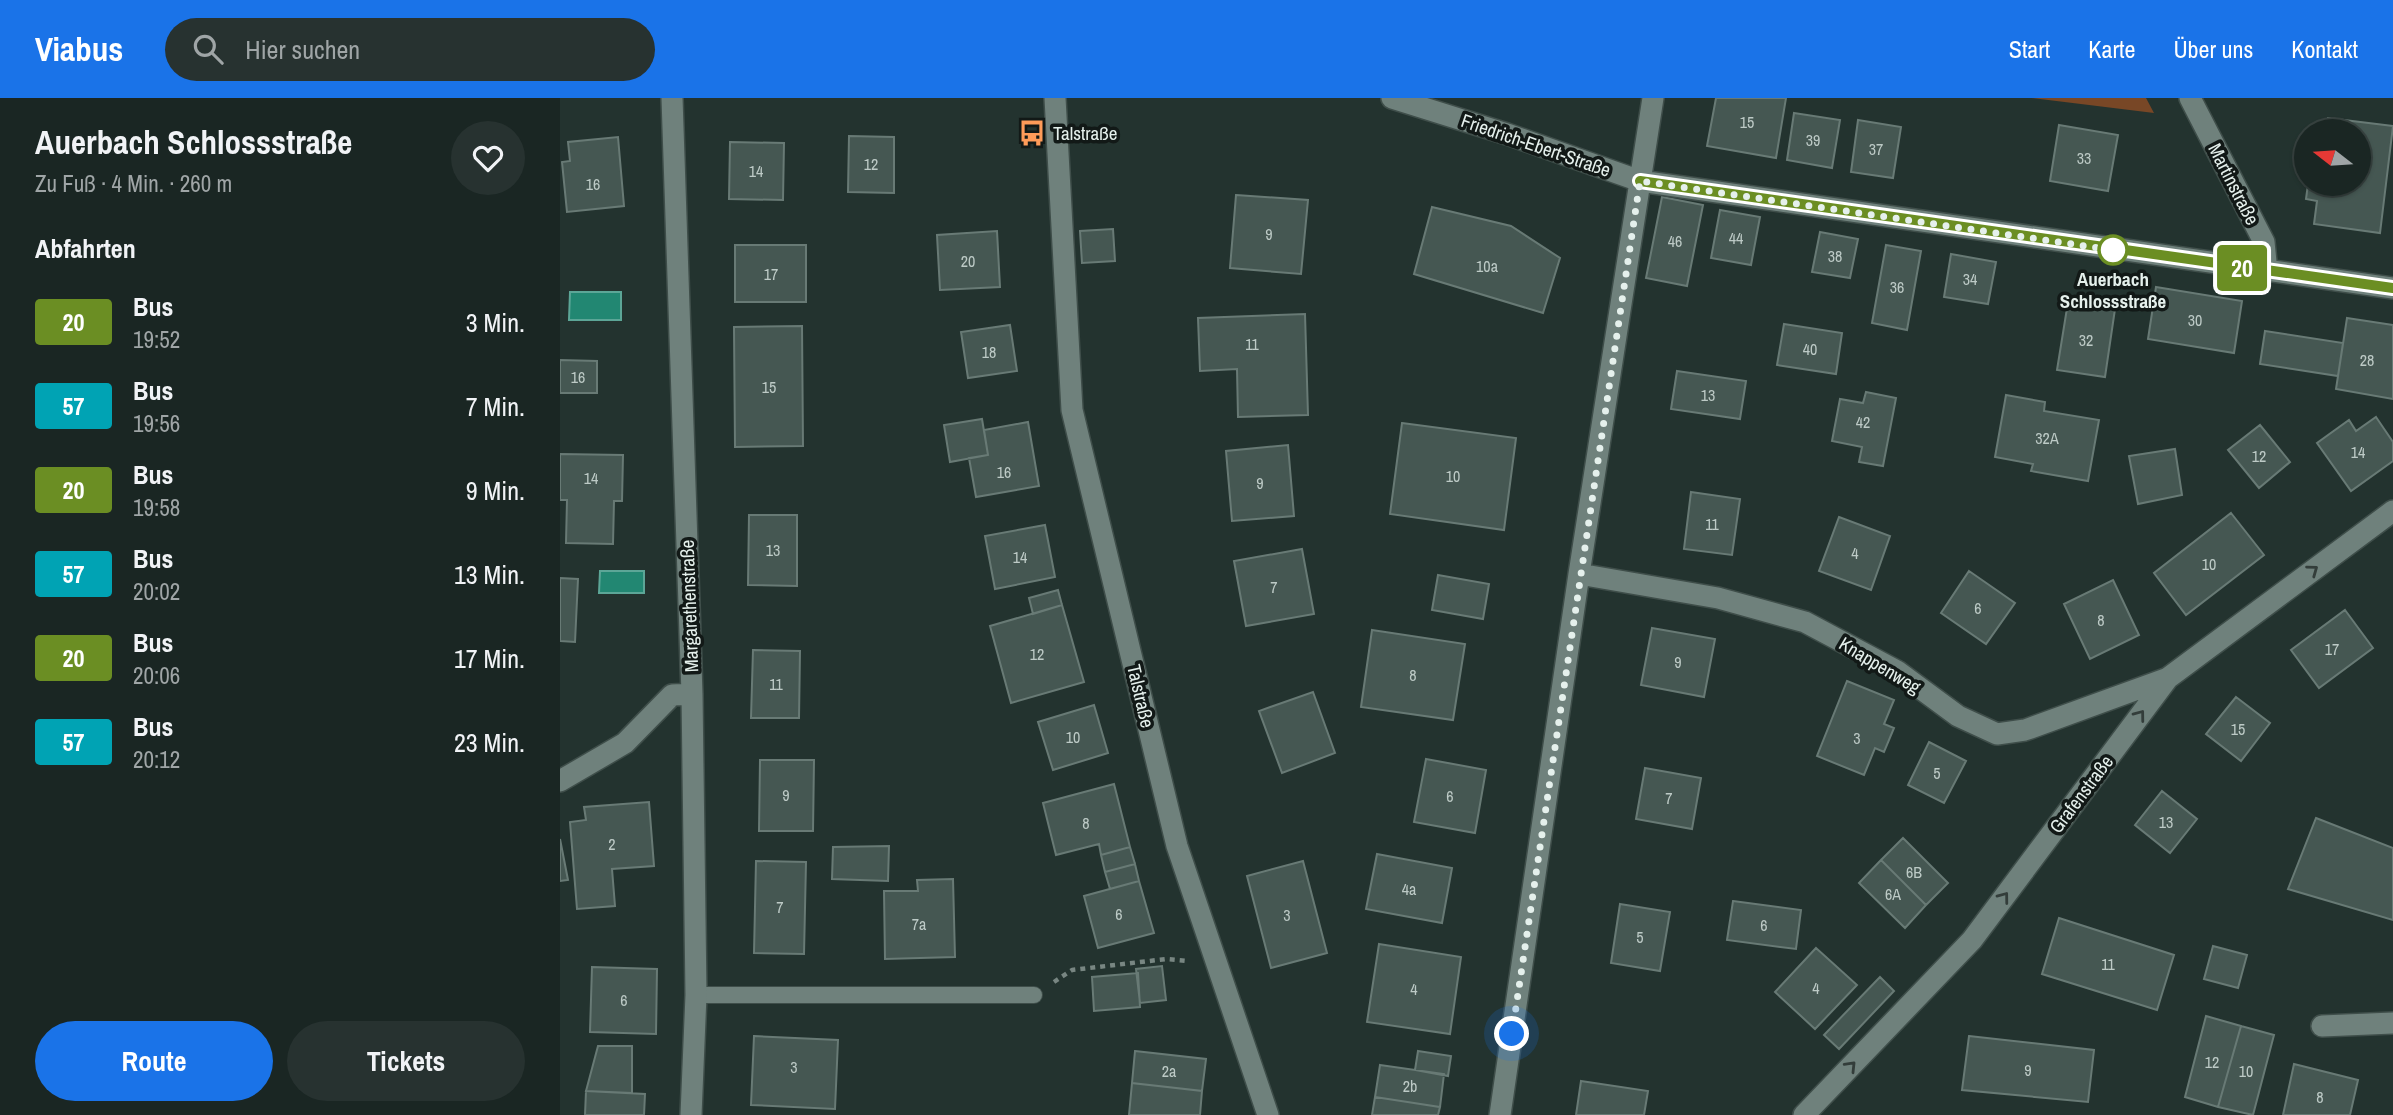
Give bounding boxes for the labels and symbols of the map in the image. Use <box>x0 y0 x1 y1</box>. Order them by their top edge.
street label: Friedrich-Ebert-Straße <box>1458 107 1614 183</box>
house number: 15 <box>1740 111 1754 133</box>
bus stop icon: Talstraße <box>1017 118 1047 148</box>
north arrow <box>2294 119 2371 196</box>
place label: Talstraße <box>1053 120 1117 146</box>
house number: 39 <box>1806 129 1820 151</box>
house number: 37 <box>1869 138 1883 160</box>
street label: Martinstraße <box>2202 139 2266 229</box>
house number: 33 <box>2077 147 2091 169</box>
house number: 12 <box>864 153 878 175</box>
house number: 14 <box>749 160 763 182</box>
house number: 16 <box>586 173 600 195</box>
house number: 9 <box>1265 223 1273 245</box>
house number: 44 <box>1729 227 1743 249</box>
house number: 46 <box>1668 230 1682 252</box>
marker: Auerbach Schlossstraße <box>2098 235 2128 265</box>
house number: 38 <box>1828 245 1842 267</box>
line badge: 20 <box>2210 245 2274 291</box>
house number: 20 <box>961 250 975 272</box>
house number: 10a <box>1476 255 1499 277</box>
house number: 17 <box>764 263 778 285</box>
place label: Auerbach Schlossstraße <box>2060 266 2167 314</box>
house number: 34 <box>1963 268 1977 290</box>
house number: 36 <box>1890 276 1904 298</box>
house number: 30 <box>2188 309 2202 331</box>
house number: 32 <box>2079 329 2093 351</box>
house number: 11 <box>1245 333 1260 355</box>
house number: 40 <box>1803 338 1817 360</box>
house number: 18 <box>982 341 996 363</box>
house number: 28 <box>2360 349 2374 371</box>
house number: 16 <box>571 366 585 388</box>
house number: 15 <box>762 376 776 398</box>
house number: 13 <box>1701 384 1715 406</box>
house number: 42 <box>1856 411 1870 433</box>
house number: 32A <box>2035 427 2059 449</box>
house number: 14 <box>2351 441 2365 463</box>
house number: 12 <box>2252 445 2266 467</box>
house number: 16 <box>997 461 1011 483</box>
house number: 10 <box>1446 465 1460 487</box>
house number: 14 <box>584 467 598 489</box>
house number: 9 <box>1256 472 1264 494</box>
house number: 11 <box>1705 513 1720 535</box>
street label: Margarethenstraße <box>674 539 704 673</box>
house number: 13 <box>766 539 780 561</box>
house number: 4 <box>1851 542 1859 564</box>
house number: 14 <box>1013 546 1027 568</box>
house number: 10 <box>2202 553 2216 575</box>
one-way arrow <box>2305 566 2318 579</box>
house number: 7 <box>1270 576 1278 598</box>
house number: 6 <box>1974 597 1982 619</box>
house number: 8 <box>2097 609 2105 631</box>
street label: Knappenweg <box>1834 630 1926 700</box>
house number: 17 <box>2325 638 2339 660</box>
house number: 12 <box>1030 643 1044 665</box>
house number: 9 <box>1674 651 1682 673</box>
street label: Talstraße <box>1121 662 1161 730</box>
house number: 8 <box>1409 664 1417 686</box>
house number: 11 <box>769 673 784 695</box>
one-way arrow <box>2131 710 2144 723</box>
house number: 15 <box>2231 718 2245 740</box>
house number: 10 <box>1066 726 1080 748</box>
house number: 3 <box>1853 727 1861 749</box>
street label: Grafenstraße <box>2043 750 2119 838</box>
house number: 5 <box>1933 762 1941 784</box>
house number: 9 <box>782 784 790 806</box>
house number: 6 <box>1446 785 1454 807</box>
house number: 7 <box>1665 787 1673 809</box>
house number: 13 <box>2159 811 2173 833</box>
house number: 8 <box>1082 812 1090 834</box>
house number: 2 <box>608 833 616 855</box>
house number: 6B <box>1906 861 1922 883</box>
house number: 4a <box>1402 878 1417 900</box>
house number: 6A <box>1885 883 1901 905</box>
one-way arrow <box>1995 893 2008 905</box>
house number: 7 <box>776 896 784 918</box>
house number: 6 <box>1115 903 1123 925</box>
house number: 3 <box>1283 904 1291 926</box>
house number: 7a <box>912 913 927 935</box>
house number: 6 <box>1760 914 1768 936</box>
house number: 5 <box>1636 926 1644 948</box>
house number: 11 <box>2101 953 2116 975</box>
house number: 4 <box>1812 977 1820 999</box>
house number: 4 <box>1410 978 1418 1000</box>
house number: 6 <box>620 989 628 1011</box>
your location <box>1494 1016 1529 1051</box>
house number: 12 <box>2205 1051 2219 1073</box>
house number: 3 <box>790 1056 798 1078</box>
house number: 9 <box>2024 1059 2032 1081</box>
house number: 2a <box>1162 1060 1177 1082</box>
house number: 10 <box>2239 1060 2253 1082</box>
one-way arrow <box>1843 1061 1856 1074</box>
house number: 2b <box>1403 1075 1417 1097</box>
house number: 8 <box>2316 1086 2324 1108</box>

